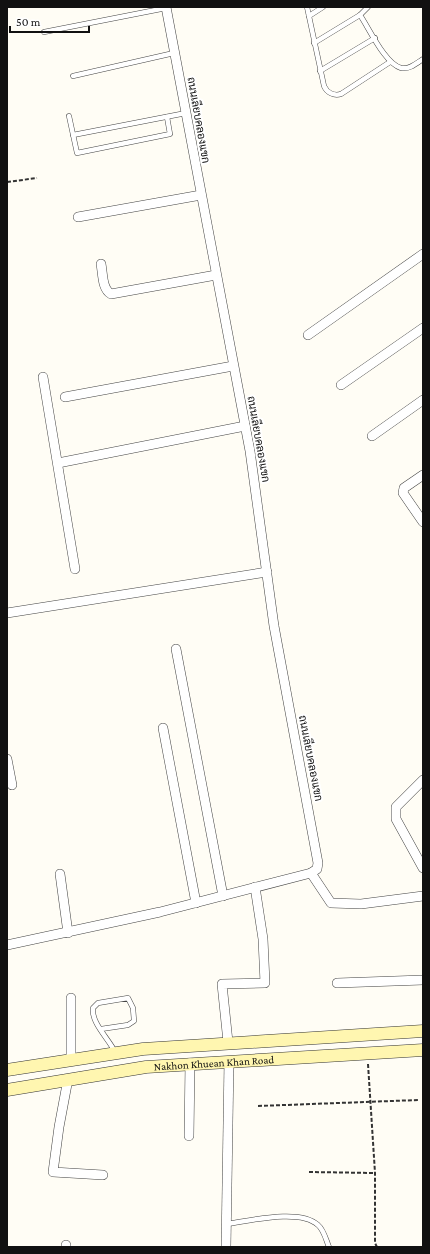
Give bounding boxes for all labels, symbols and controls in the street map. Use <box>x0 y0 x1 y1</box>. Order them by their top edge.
scale bar <box>10 8 89 34</box>
text: 50 m <box>16 15 41 29</box>
street label: ถนนเลียบคลองแขก <box>186 76 214 164</box>
street label: ถนนเลียบคลองแขก <box>246 395 274 483</box>
street label: ถนนเลียบคลองแขก <box>297 714 327 802</box>
street label: Nakhon Khuean Khan Road <box>153 1053 275 1073</box>

